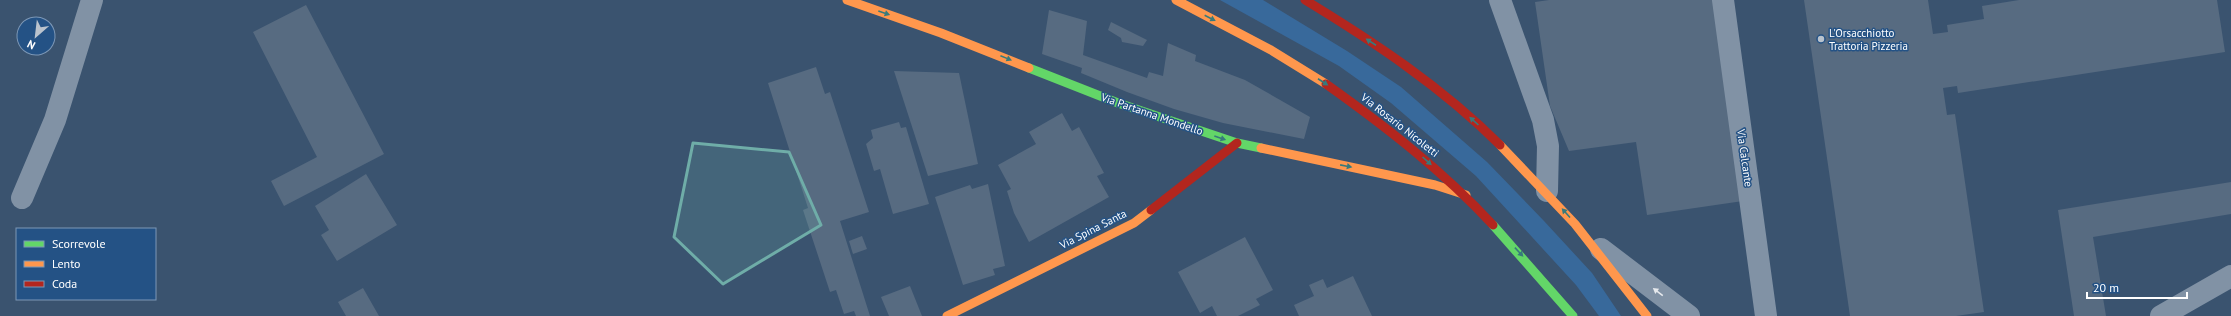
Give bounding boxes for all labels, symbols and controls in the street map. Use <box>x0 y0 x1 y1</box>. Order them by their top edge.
one-way arrow <box>878 10 890 16</box>
one-way arrow <box>1204 15 1216 21</box>
north arrow <box>16 16 56 56</box>
place label: L'Orsacchiotto Trattoria Pizzeria <box>1829 26 1908 53</box>
marker: L'Orsacchiotto Trattoria Pizzeria <box>1816 34 1826 44</box>
text: N <box>25 37 38 53</box>
one-way arrow <box>1365 38 1377 45</box>
one-way arrow <box>1000 56 1012 62</box>
one-way arrow <box>1318 78 1328 86</box>
street label: Via Partanna Mondello <box>1098 90 1205 138</box>
street label: Via Rosario Nicoletti <box>1357 90 1442 160</box>
one-way arrow <box>1469 116 1479 126</box>
street label: Via Calcante <box>1734 127 1756 188</box>
one-way arrow <box>1214 135 1226 141</box>
one-way arrow <box>1421 156 1432 165</box>
one-way arrow <box>1340 164 1352 170</box>
street label: Via Spina Santa <box>1056 206 1129 252</box>
one-way arrow <box>1562 208 1571 217</box>
legend <box>16 228 156 300</box>
text: Scorrevole <box>52 236 106 251</box>
one-way arrow <box>1514 247 1524 257</box>
text: Lento <box>52 256 81 271</box>
scale bar <box>2087 274 2187 300</box>
text: Coda <box>52 276 77 291</box>
text: 20 m <box>2093 280 2119 295</box>
one-way arrow <box>1652 288 1663 297</box>

